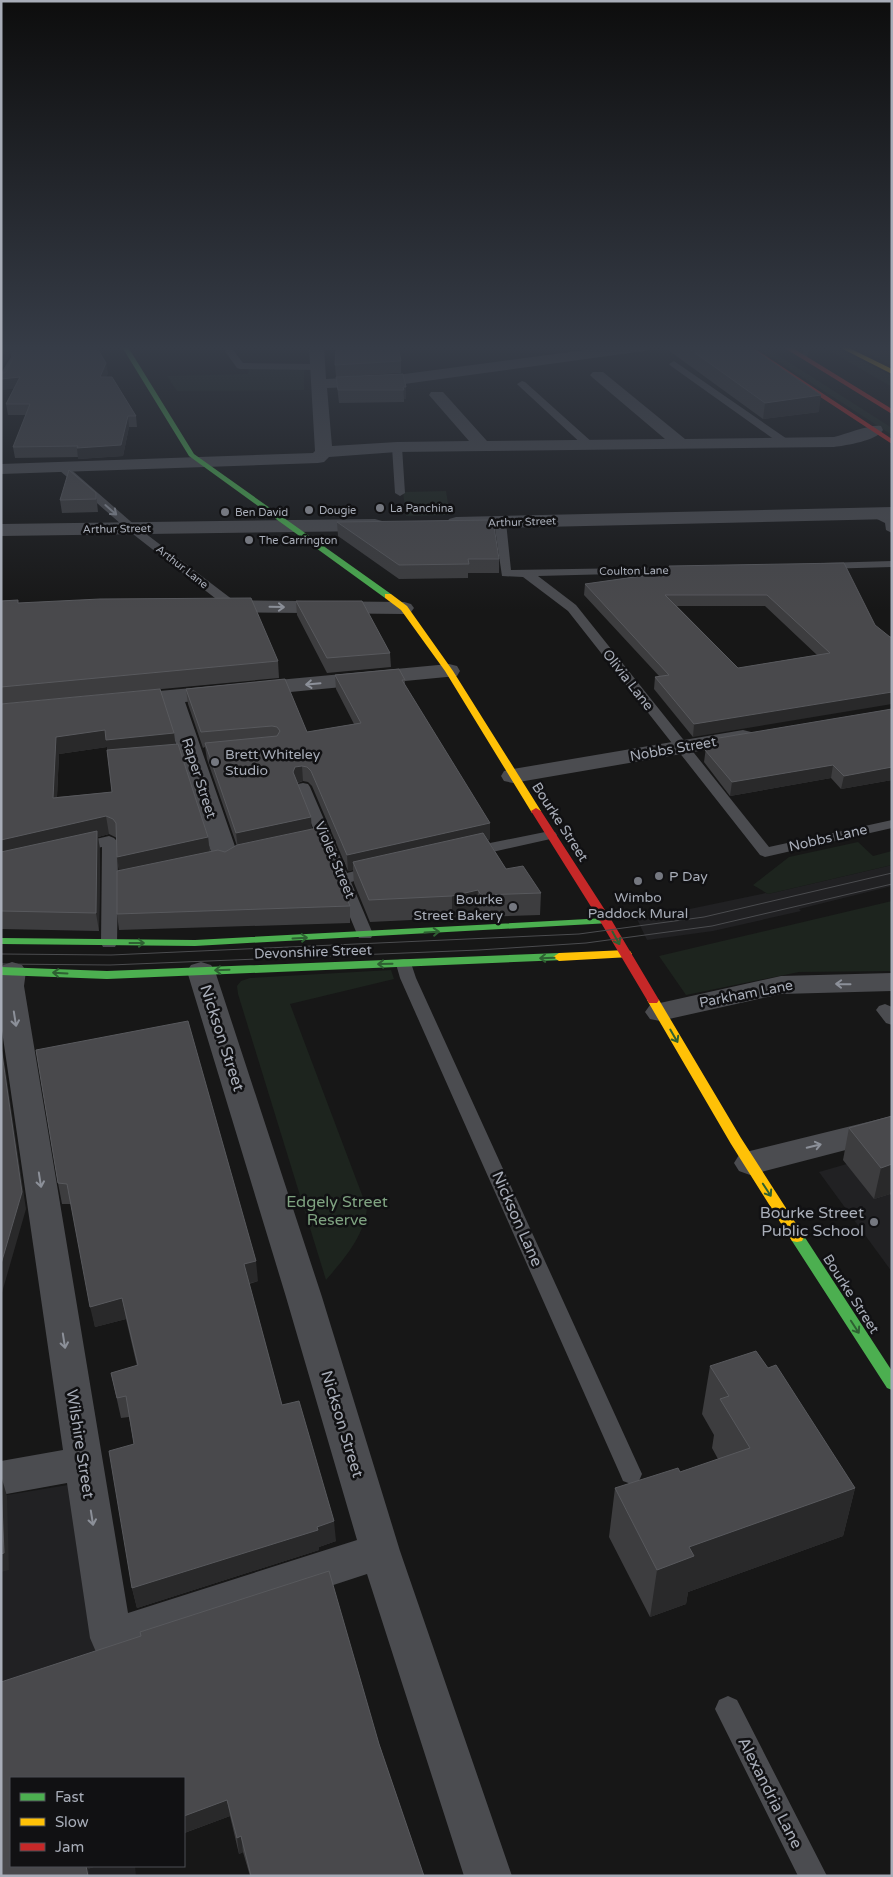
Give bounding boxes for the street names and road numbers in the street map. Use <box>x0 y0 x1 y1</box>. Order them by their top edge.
street label: Arthur Street <box>488 514 556 530</box>
street label: Arthur Street <box>83 522 151 536</box>
street label: Arthur Lane <box>153 543 211 591</box>
street label: Coulton Lane <box>599 564 669 578</box>
street label: Olivia Lane <box>599 646 657 714</box>
street label: Nobbs Street <box>628 733 718 765</box>
street label: Raper Street <box>178 736 220 821</box>
street label: Bourke Street <box>528 779 592 865</box>
street label: Violet Street <box>311 819 359 902</box>
street label: Nobbs Lane <box>787 821 869 855</box>
street label: Devonshire Street <box>254 941 373 963</box>
street label: Parkham Lane <box>698 977 794 1011</box>
street label: Nickson Street <box>195 982 249 1094</box>
street label: Nickson Lane <box>487 1168 547 1270</box>
street label: Bourke Street <box>819 1251 883 1337</box>
street label: Nickson Street <box>316 1368 368 1480</box>
street label: Wilshire Street <box>62 1388 98 1500</box>
street label: Alexandria Lane <box>733 1734 807 1852</box>

